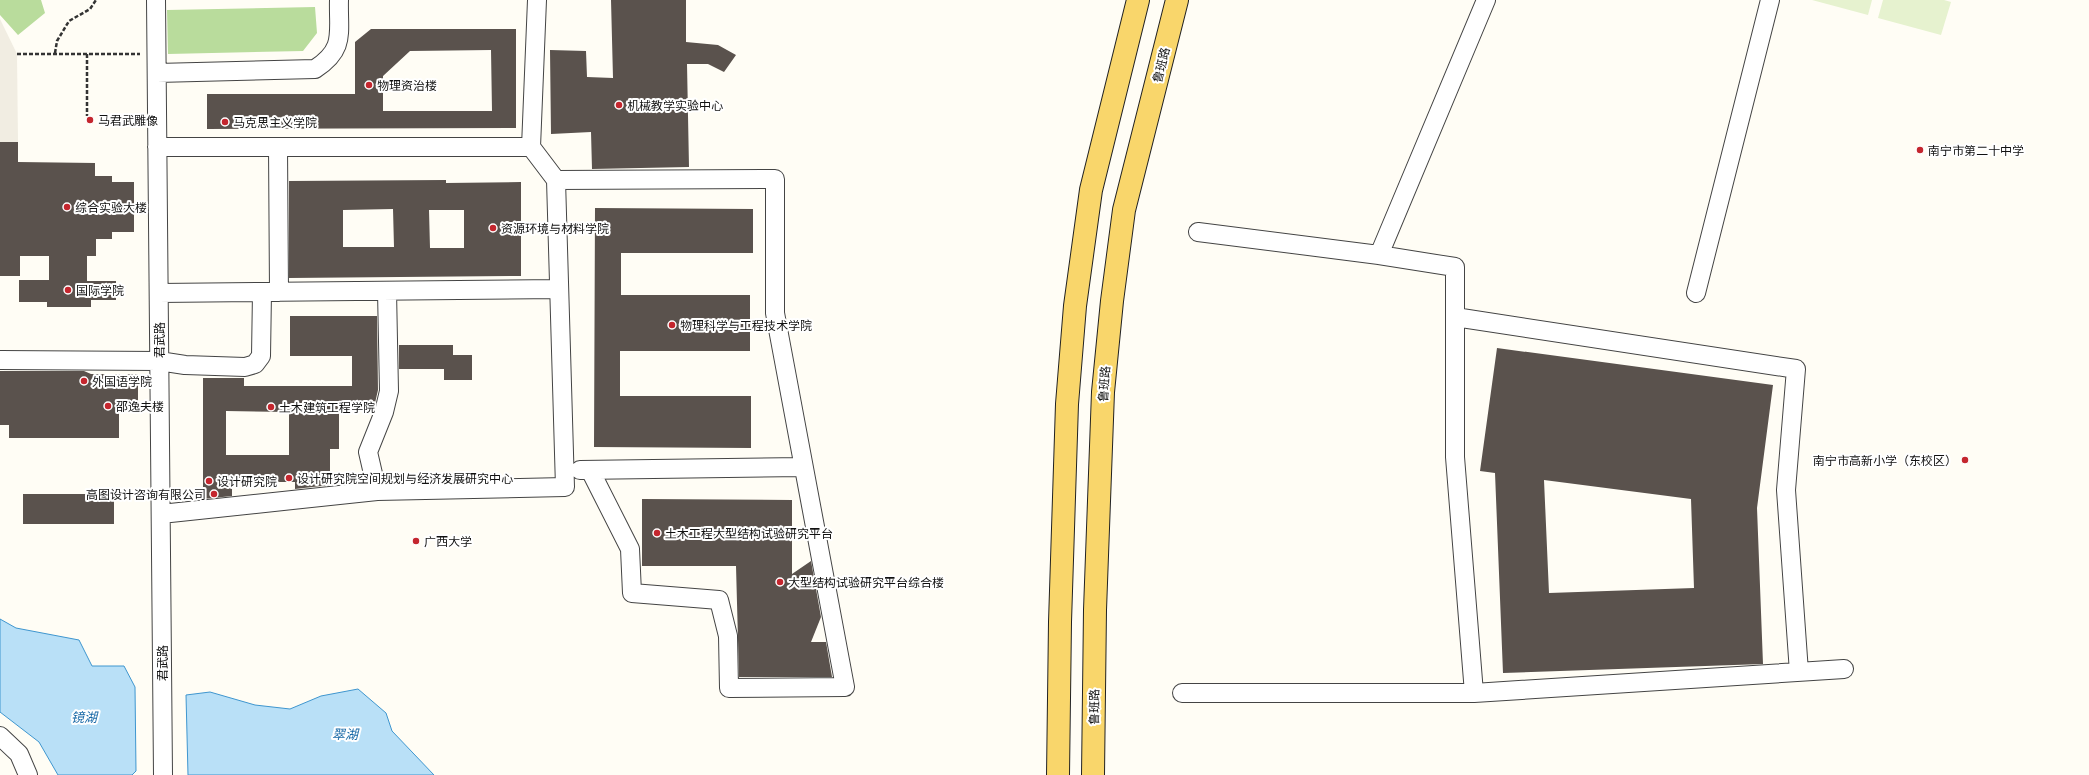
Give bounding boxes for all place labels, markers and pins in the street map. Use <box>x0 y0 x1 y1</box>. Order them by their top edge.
place label: 物理资治楼 <box>377 78 437 93</box>
marker: 物理资治楼 <box>364 80 374 90</box>
place label: 机械教学实验中心 <box>627 98 723 113</box>
marker: 机械教学实验中心 <box>614 100 624 110</box>
place label: 马君武雕像 <box>98 113 158 128</box>
marker: 马君武雕像 <box>85 115 95 125</box>
place label: 马克思主义学院 <box>233 115 317 130</box>
marker: 马克思主义学院 <box>220 117 230 127</box>
place label: 南宁市第二十中学 <box>1928 143 2024 158</box>
marker: 南宁市第二十中学 <box>1915 145 1925 155</box>
place label: 综合实验大楼 <box>75 200 147 215</box>
marker: 综合实验大楼 <box>62 202 72 212</box>
place label: 资源环境与材料学院 <box>501 221 609 236</box>
marker: 资源环境与材料学院 <box>488 223 498 233</box>
place label: 国际学院 <box>76 283 124 298</box>
marker: 国际学院 <box>63 285 73 295</box>
place label: 物理科学与工程技术学院 <box>680 318 812 333</box>
marker: 物理科学与工程技术学院 <box>667 320 677 330</box>
place label: 外国语学院 <box>92 374 152 389</box>
marker: 外国语学院 <box>79 376 89 386</box>
place label: 邵逸夫楼 <box>116 399 164 414</box>
place label: 土木建筑工程学院 <box>279 400 375 415</box>
marker: 邵逸夫楼 <box>103 401 113 411</box>
marker: 土木建筑工程学院 <box>266 402 276 412</box>
place label: 南宁市高新小学（东校区） <box>1813 453 1957 468</box>
marker: 南宁市高新小学（东校区） <box>1960 455 1970 465</box>
place label: 设计研究院空间规划与经济发展研究中心 <box>297 471 513 486</box>
marker: 设计研究院空间规划与经济发展研究中心 <box>284 473 294 483</box>
place label: 设计研究院 <box>217 474 277 489</box>
marker: 设计研究院 <box>204 476 214 486</box>
place label: 高图设计咨询有限公司 <box>86 487 206 502</box>
marker: 高图设计咨询有限公司 <box>209 489 219 499</box>
place label: 土木工程大型结构试验研究平台 <box>665 526 833 541</box>
marker: 土木工程大型结构试验研究平台 <box>652 528 662 538</box>
place label: 广西大学 <box>424 534 472 549</box>
marker: 广西大学 <box>411 536 421 546</box>
place label: 大型结构试验研究平台综合楼 <box>788 575 944 590</box>
marker: 大型结构试验研究平台综合楼 <box>775 577 785 587</box>

